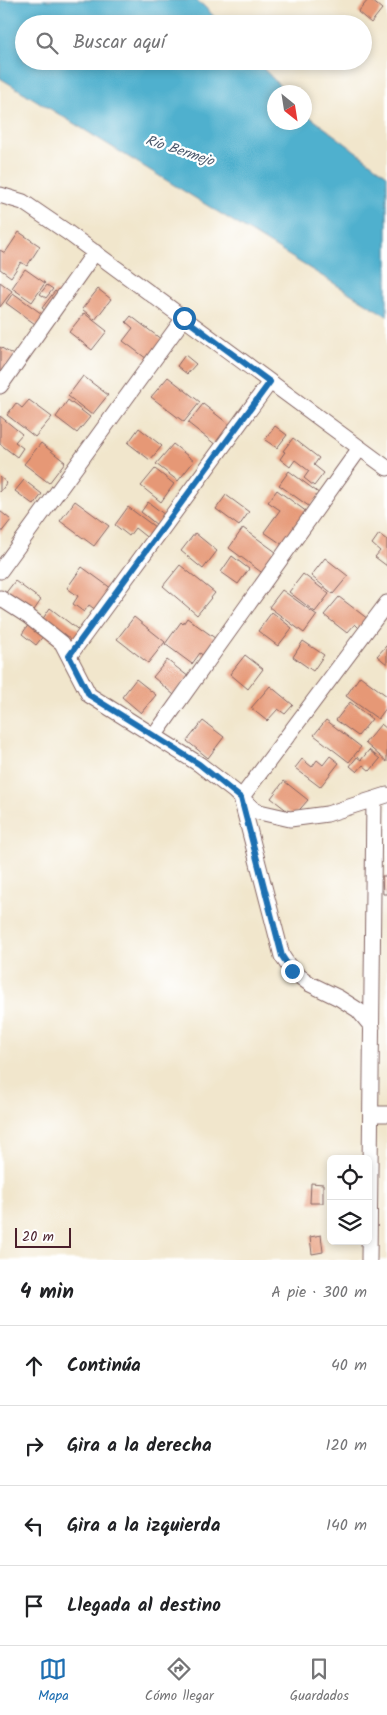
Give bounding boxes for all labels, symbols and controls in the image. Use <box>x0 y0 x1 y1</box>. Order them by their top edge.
search box <box>15 15 372 70</box>
text: Buscar aquí <box>73 28 165 58</box>
icon: search <box>33 29 61 57</box>
north arrow <box>267 85 312 130</box>
water label: Río Bermejo <box>143 130 218 173</box>
route start <box>173 307 196 330</box>
route end <box>281 960 304 983</box>
map controls <box>327 1155 372 1245</box>
button: locate <box>327 1155 372 1200</box>
button: layers <box>327 1200 372 1245</box>
scale bar <box>15 1225 71 1248</box>
text: 20 m <box>22 1226 54 1248</box>
text: 4 min <box>20 1276 74 1309</box>
text: A pie · 300 m <box>271 1280 367 1305</box>
text: Continúa <box>67 1351 141 1381</box>
icon: ahead <box>20 1352 48 1380</box>
text: 40 m <box>331 1353 367 1378</box>
text: Gira a la derecha <box>67 1431 212 1461</box>
icon: right <box>20 1432 48 1460</box>
text: 120 m <box>326 1433 367 1458</box>
text: Gira a la izquierda <box>67 1511 220 1541</box>
icon: left <box>20 1512 48 1540</box>
text: 140 m <box>326 1513 367 1538</box>
text: Llegada al destino <box>67 1591 221 1621</box>
icon: arrive <box>20 1592 48 1620</box>
tab: Mapa <box>38 1655 69 1707</box>
tab: Cómo llegar <box>145 1655 214 1707</box>
tab: Guardados <box>290 1655 349 1707</box>

